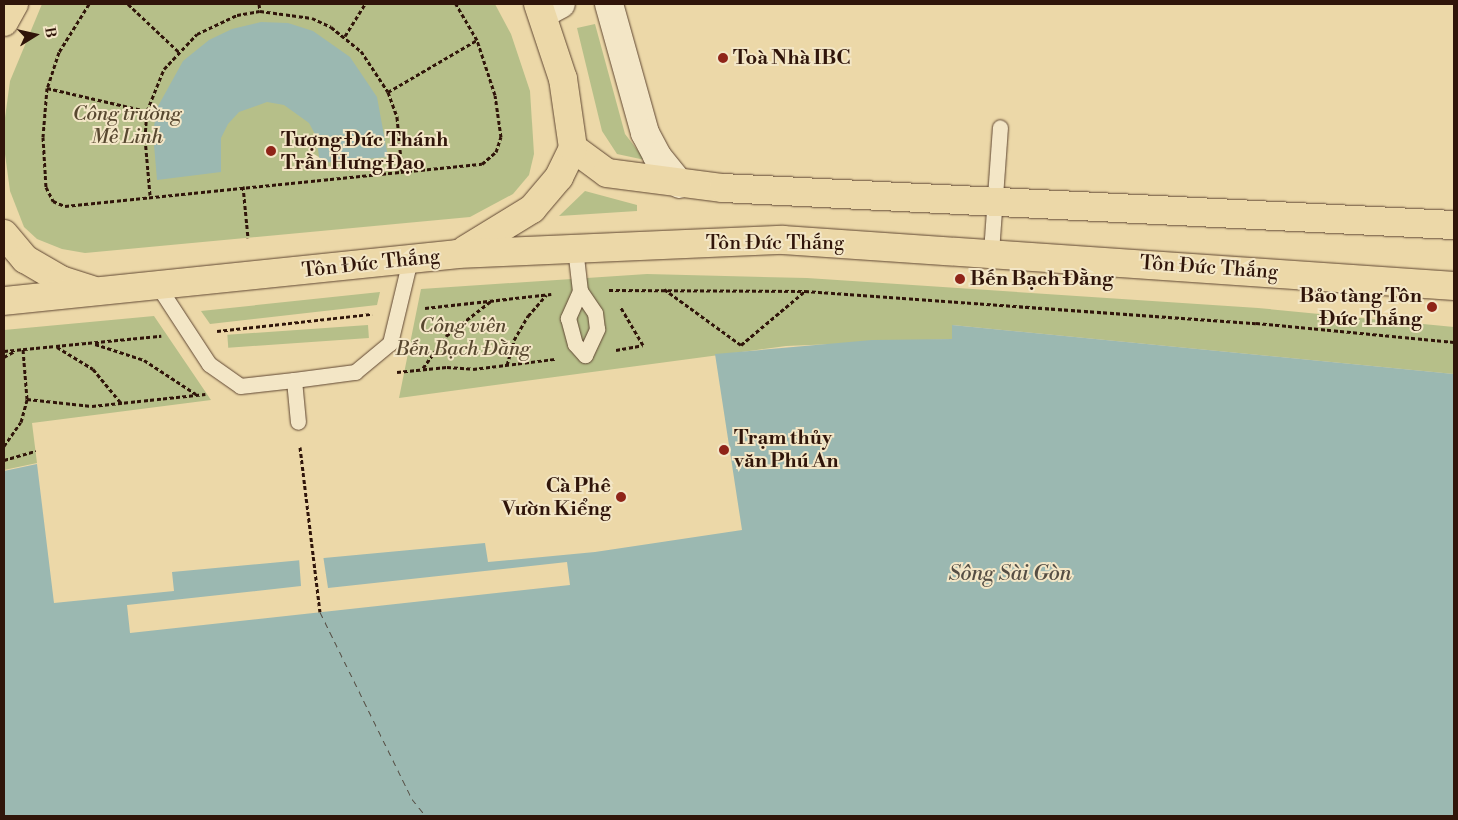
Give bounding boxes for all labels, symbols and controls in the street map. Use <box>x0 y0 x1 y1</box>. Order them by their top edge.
north arrow <box>10 10 60 60</box>
text: B <box>40 26 60 39</box>
place label: Toà Nhà IBC <box>733 46 851 70</box>
marker: Toà Nhà IBC <box>717 52 729 64</box>
park label: Công trường Mê Linh <box>73 103 181 150</box>
place label: Tượng Đức Thánh Trần Hưng Đạo <box>281 128 448 175</box>
marker: Tượng Đức Thánh Trần Hưng Đạo <box>265 145 277 157</box>
street label: Tôn Đức Thắng <box>706 231 844 255</box>
street label: Tôn Đức Thắng <box>301 245 441 283</box>
street label: Tôn Đức Thắng <box>1139 251 1279 285</box>
place label: Bến Bạch Đằng <box>970 267 1113 291</box>
marker: Bến Bạch Đằng <box>954 273 966 285</box>
place label: Bảo tàng Tôn Đức Thắng <box>1299 284 1422 331</box>
marker: Bảo tàng Tôn Đức Thắng <box>1426 301 1438 313</box>
park label: Công viên Bến Bạch Đằng <box>396 314 530 361</box>
place label: Trạm thủy văn Phú An <box>734 426 839 473</box>
marker: Trạm thủy văn Phú An <box>718 444 730 456</box>
place label: Cà Phê Vườn Kiểng <box>502 474 611 521</box>
marker: Cà Phê Vườn Kiểng <box>615 491 627 503</box>
water label: Sông Sài Gòn <box>948 561 1072 587</box>

